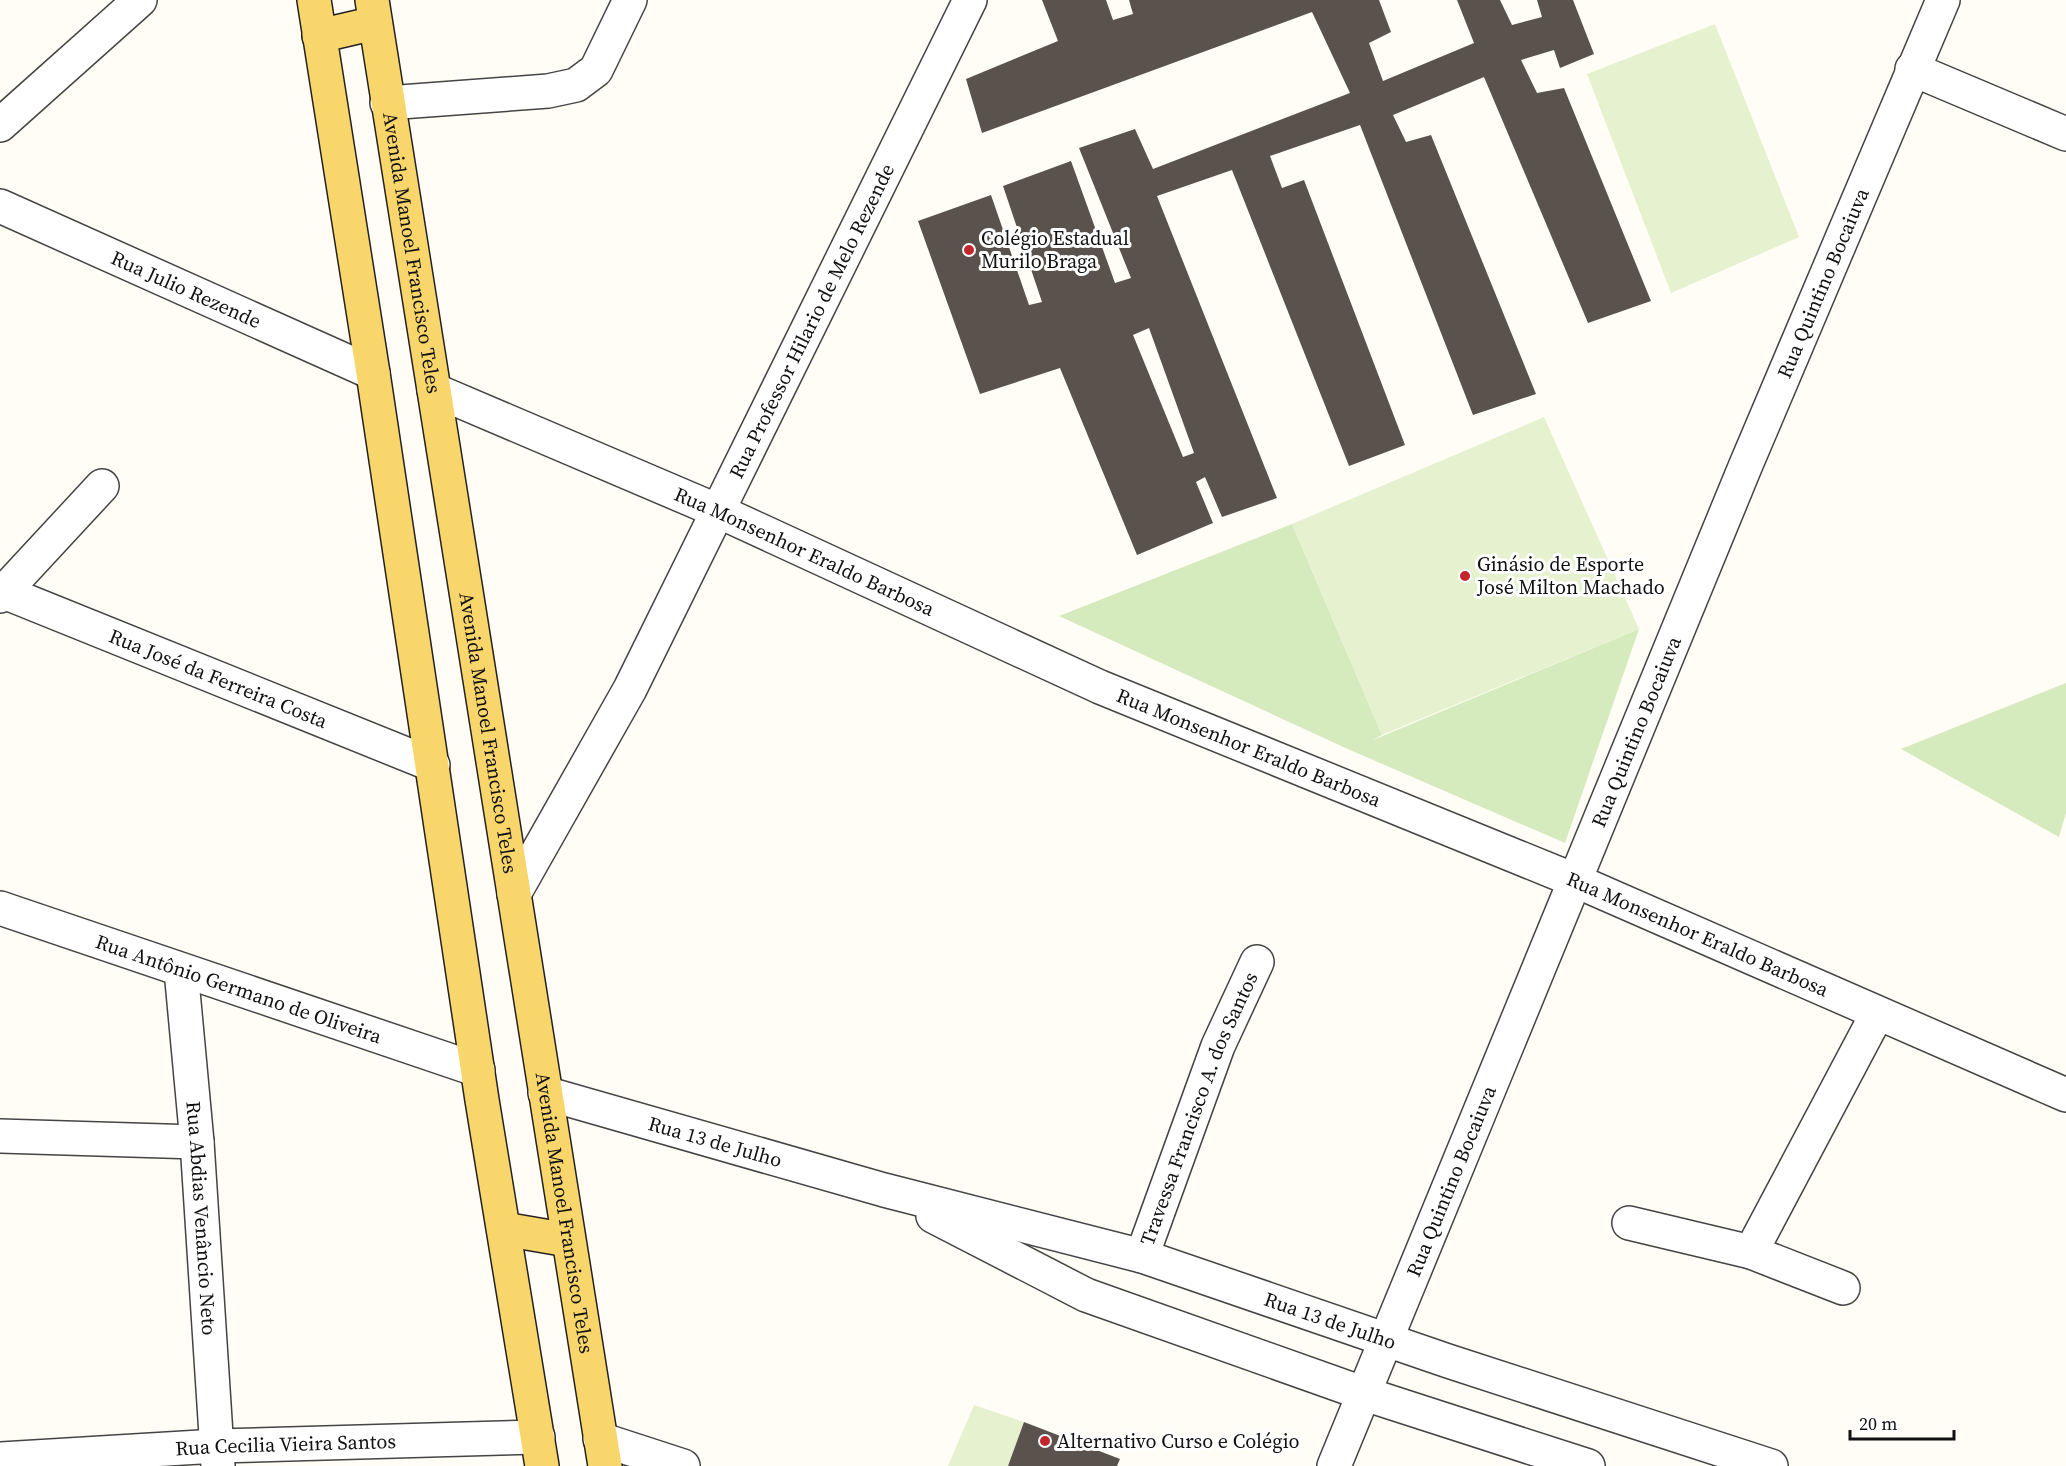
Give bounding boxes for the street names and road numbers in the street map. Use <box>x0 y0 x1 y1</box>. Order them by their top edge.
street label: Avenida Manoel Francisco Teles <box>376 110 448 395</box>
street label: Rua Professor Hilario de Melo Rezende <box>722 159 901 483</box>
street label: Rua Quintino Bocaiuva <box>1770 183 1876 383</box>
street label: Rua Julio Rezende <box>107 244 266 335</box>
street label: Rua Monsenhor Eraldo Barbosa <box>670 480 940 623</box>
street label: Avenida Manoel Francisco Teles <box>452 590 525 875</box>
street label: Rua José da Ferreira Costa <box>105 622 332 735</box>
street label: Rua Quintino Bocaiuva <box>1584 631 1688 831</box>
street label: Rua Monsenhor Eraldo Barbosa <box>1112 681 1386 814</box>
street label: Rua Monsenhor Eraldo Barbosa <box>1563 865 1834 1004</box>
street label: Rua Antônio Germano de Oliveira <box>92 927 386 1051</box>
street label: Travessa Francisco A. dos Santos <box>1133 967 1265 1249</box>
street label: Avenida Manoel Francisco Teles <box>529 1070 601 1355</box>
street label: Rua Quintino Bocaiuva <box>1399 1081 1503 1281</box>
street label: Rua Abdias Venâncio Neto <box>179 1100 223 1336</box>
street label: Rua 13 de Julho <box>645 1109 785 1174</box>
street label: Rua 13 de Julho <box>1261 1285 1400 1356</box>
street label: Rua Cecilia Vieira Santos <box>174 1427 396 1462</box>

